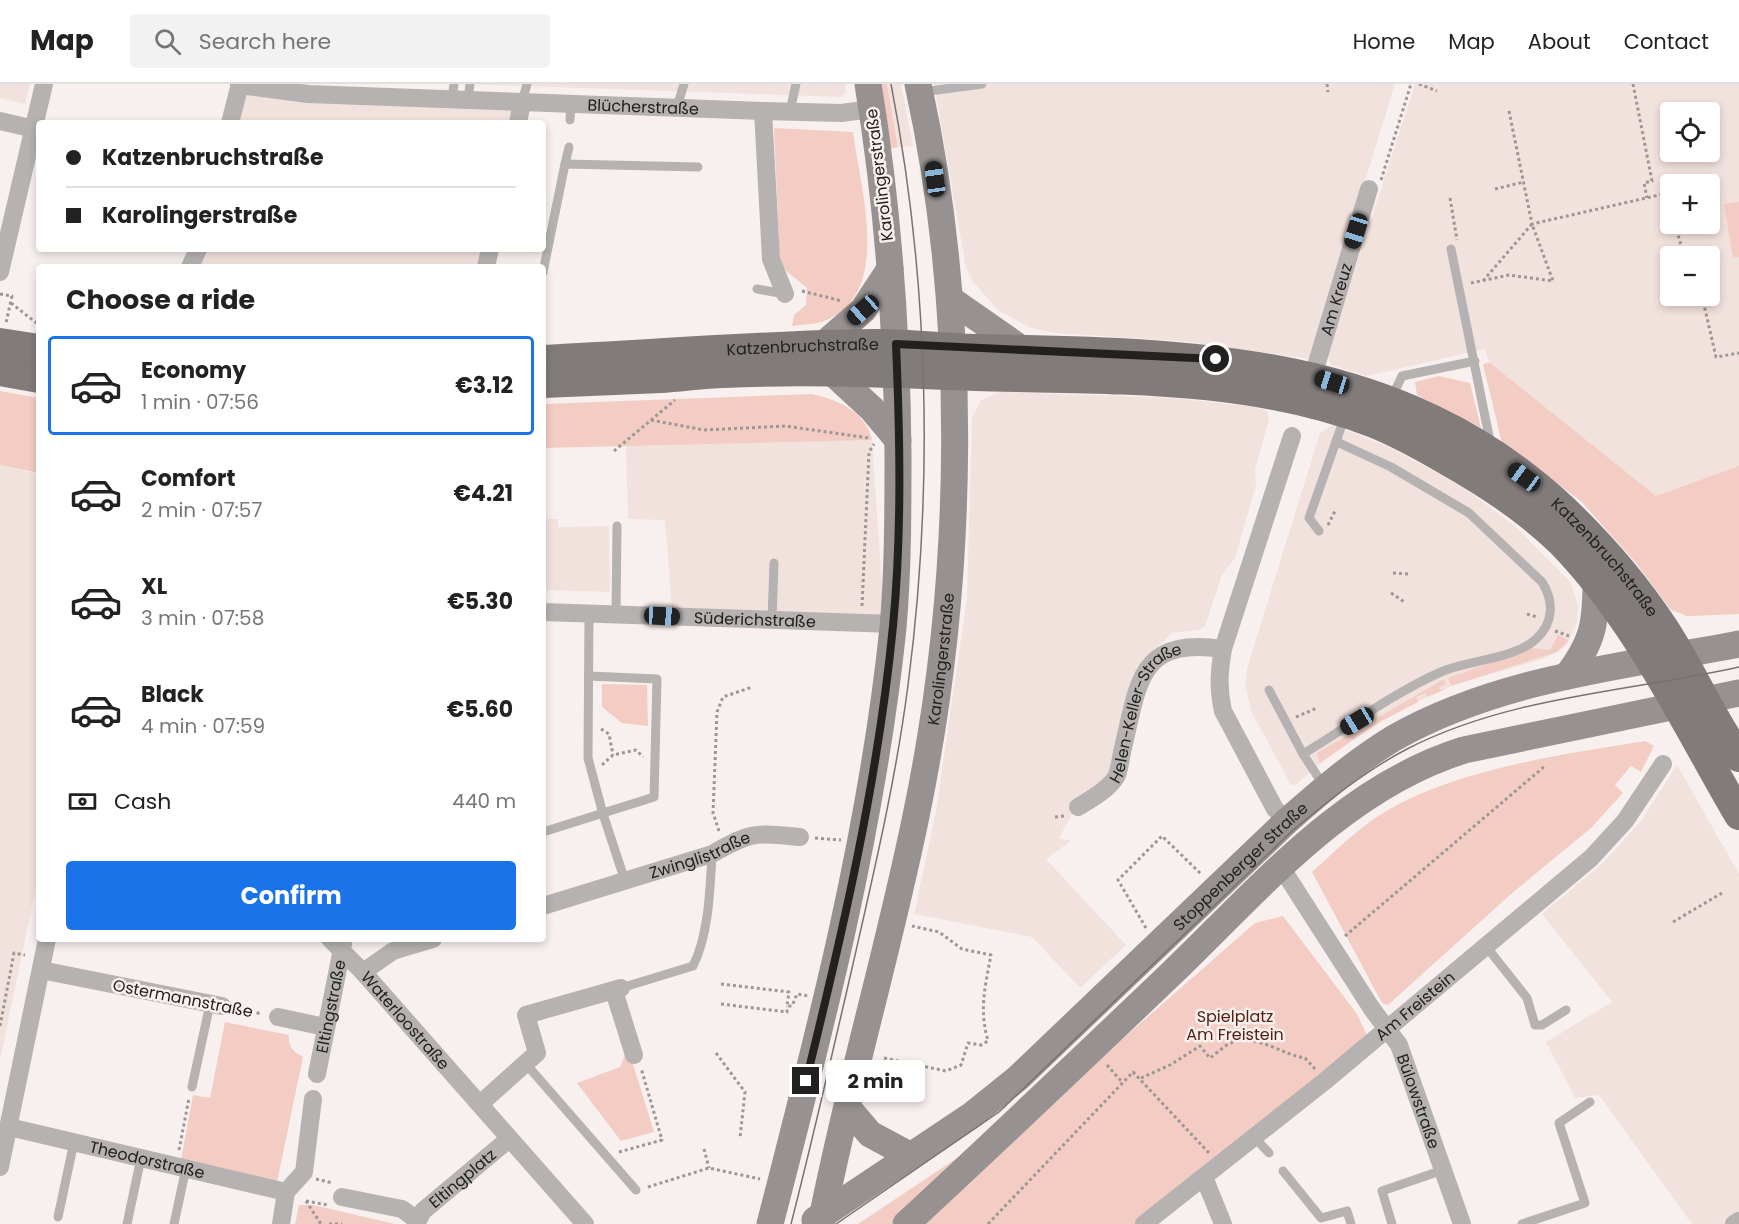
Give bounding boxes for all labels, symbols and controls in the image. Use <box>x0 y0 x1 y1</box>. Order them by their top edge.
search box <box>130 14 550 68</box>
text: Map <box>30 21 94 60</box>
icon: search <box>151 25 184 58</box>
text: Search here <box>199 26 331 57</box>
text: Home <box>1353 27 1415 56</box>
text: Map <box>1448 27 1495 56</box>
text: About <box>1528 27 1591 56</box>
text: Contact <box>1624 27 1709 56</box>
street label: Blücherstraße <box>587 93 699 121</box>
map controls <box>1660 102 1720 306</box>
button: locate <box>1660 102 1720 162</box>
street label: Karolingerstraße <box>860 107 899 242</box>
text: Katzenbruchstraße <box>102 142 324 173</box>
car <box>924 160 946 198</box>
button: + <box>1660 174 1720 234</box>
text: Karolingerstraße <box>102 200 297 231</box>
car <box>1342 211 1370 251</box>
button: − <box>1660 246 1720 306</box>
street label: Am Kreuz <box>1315 260 1358 339</box>
text: Choose a ride <box>66 281 255 318</box>
car <box>844 291 882 329</box>
street label: Katzenbruchstraße <box>726 333 879 361</box>
route start <box>1202 345 1229 372</box>
text: Economy <box>141 355 246 386</box>
icon: car <box>69 359 123 413</box>
car <box>1312 368 1352 396</box>
text: €3.12 <box>455 370 513 401</box>
text: 1 min · 07:56 <box>141 388 259 416</box>
car <box>1504 459 1544 495</box>
text: Comfort <box>141 463 235 494</box>
icon: car <box>69 467 123 521</box>
text: €4.21 <box>454 478 513 509</box>
street label: Katzenbruchstraße <box>1546 492 1664 622</box>
text: 2 min · 07:57 <box>141 496 262 524</box>
text: XL <box>141 571 167 602</box>
icon: car <box>69 575 123 629</box>
text: €5.30 <box>447 586 513 617</box>
street label: Karolingerstraße <box>922 592 960 727</box>
text: 3 min · 07:58 <box>141 604 264 632</box>
car <box>644 606 680 626</box>
street label: Süderichstraße <box>693 606 816 633</box>
street label: Helen-Keller-Straße <box>1104 638 1184 787</box>
text: Black <box>141 679 204 710</box>
icon: car <box>69 683 123 737</box>
text: €5.60 <box>447 694 513 725</box>
car <box>1337 704 1377 738</box>
text: 4 min · 07:59 <box>141 712 265 740</box>
icon: cash <box>66 785 99 818</box>
text: Cash <box>114 786 171 817</box>
text: 440 m <box>452 787 516 815</box>
street label: Stoppenberger Straße <box>1168 797 1313 936</box>
street label: Zwinglistraße <box>647 826 753 885</box>
button: Confirm <box>66 861 516 930</box>
street label: Eltingstraße <box>310 958 352 1055</box>
street label: Waterloostraße <box>355 966 455 1075</box>
street label: Am Freistein <box>1370 966 1460 1046</box>
street label: Ostermannstraße <box>111 974 255 1023</box>
park label: Spielplatz Am Freistein <box>1186 1005 1284 1046</box>
street label: Bülowstraße <box>1391 1051 1446 1152</box>
callout: 2 min <box>827 1060 926 1102</box>
route end <box>792 1067 819 1094</box>
text: 2 min <box>847 1067 904 1095</box>
street label: Theodorstraße <box>87 1135 207 1185</box>
street label: Eltingplatz <box>424 1143 501 1214</box>

